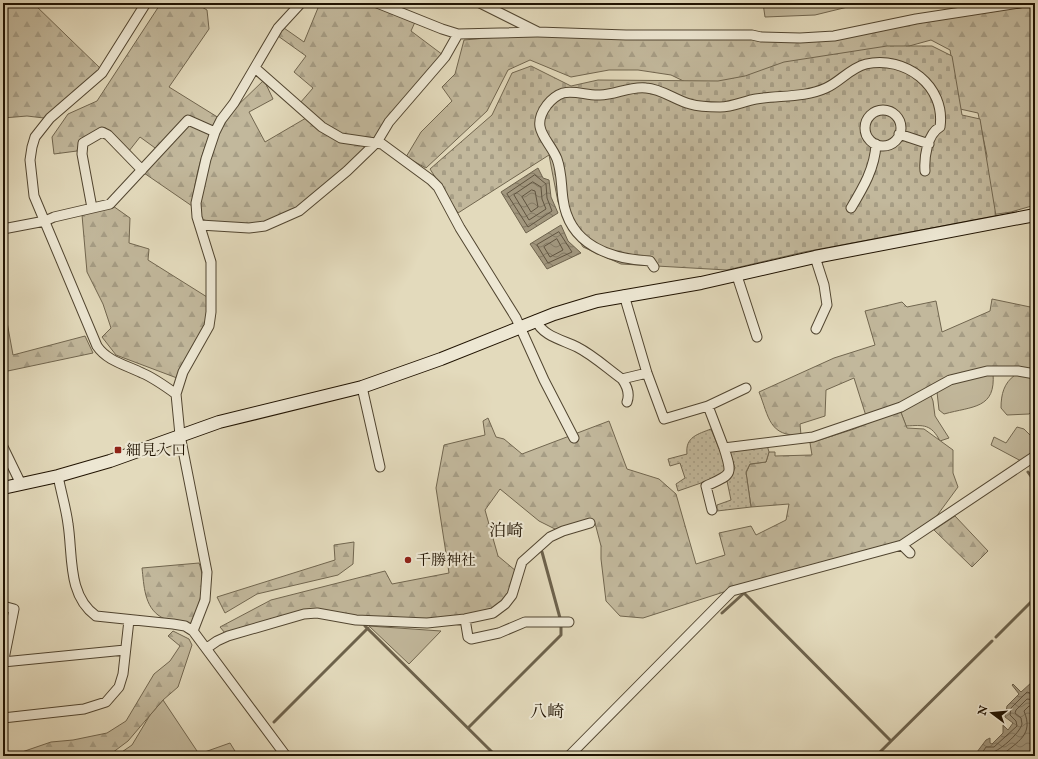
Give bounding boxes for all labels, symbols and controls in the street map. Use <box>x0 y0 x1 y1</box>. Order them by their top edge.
place label: 細見入口 <box>126 441 186 460</box>
marker: 細見入口 <box>113 445 123 455</box>
district label: 泊崎 <box>489 521 523 542</box>
place label: 千勝神社 <box>416 551 476 570</box>
marker: 千勝神社 <box>403 555 413 565</box>
north arrow <box>972 693 1012 733</box>
district label: 八崎 <box>530 702 564 723</box>
text: N <box>975 704 992 718</box>

